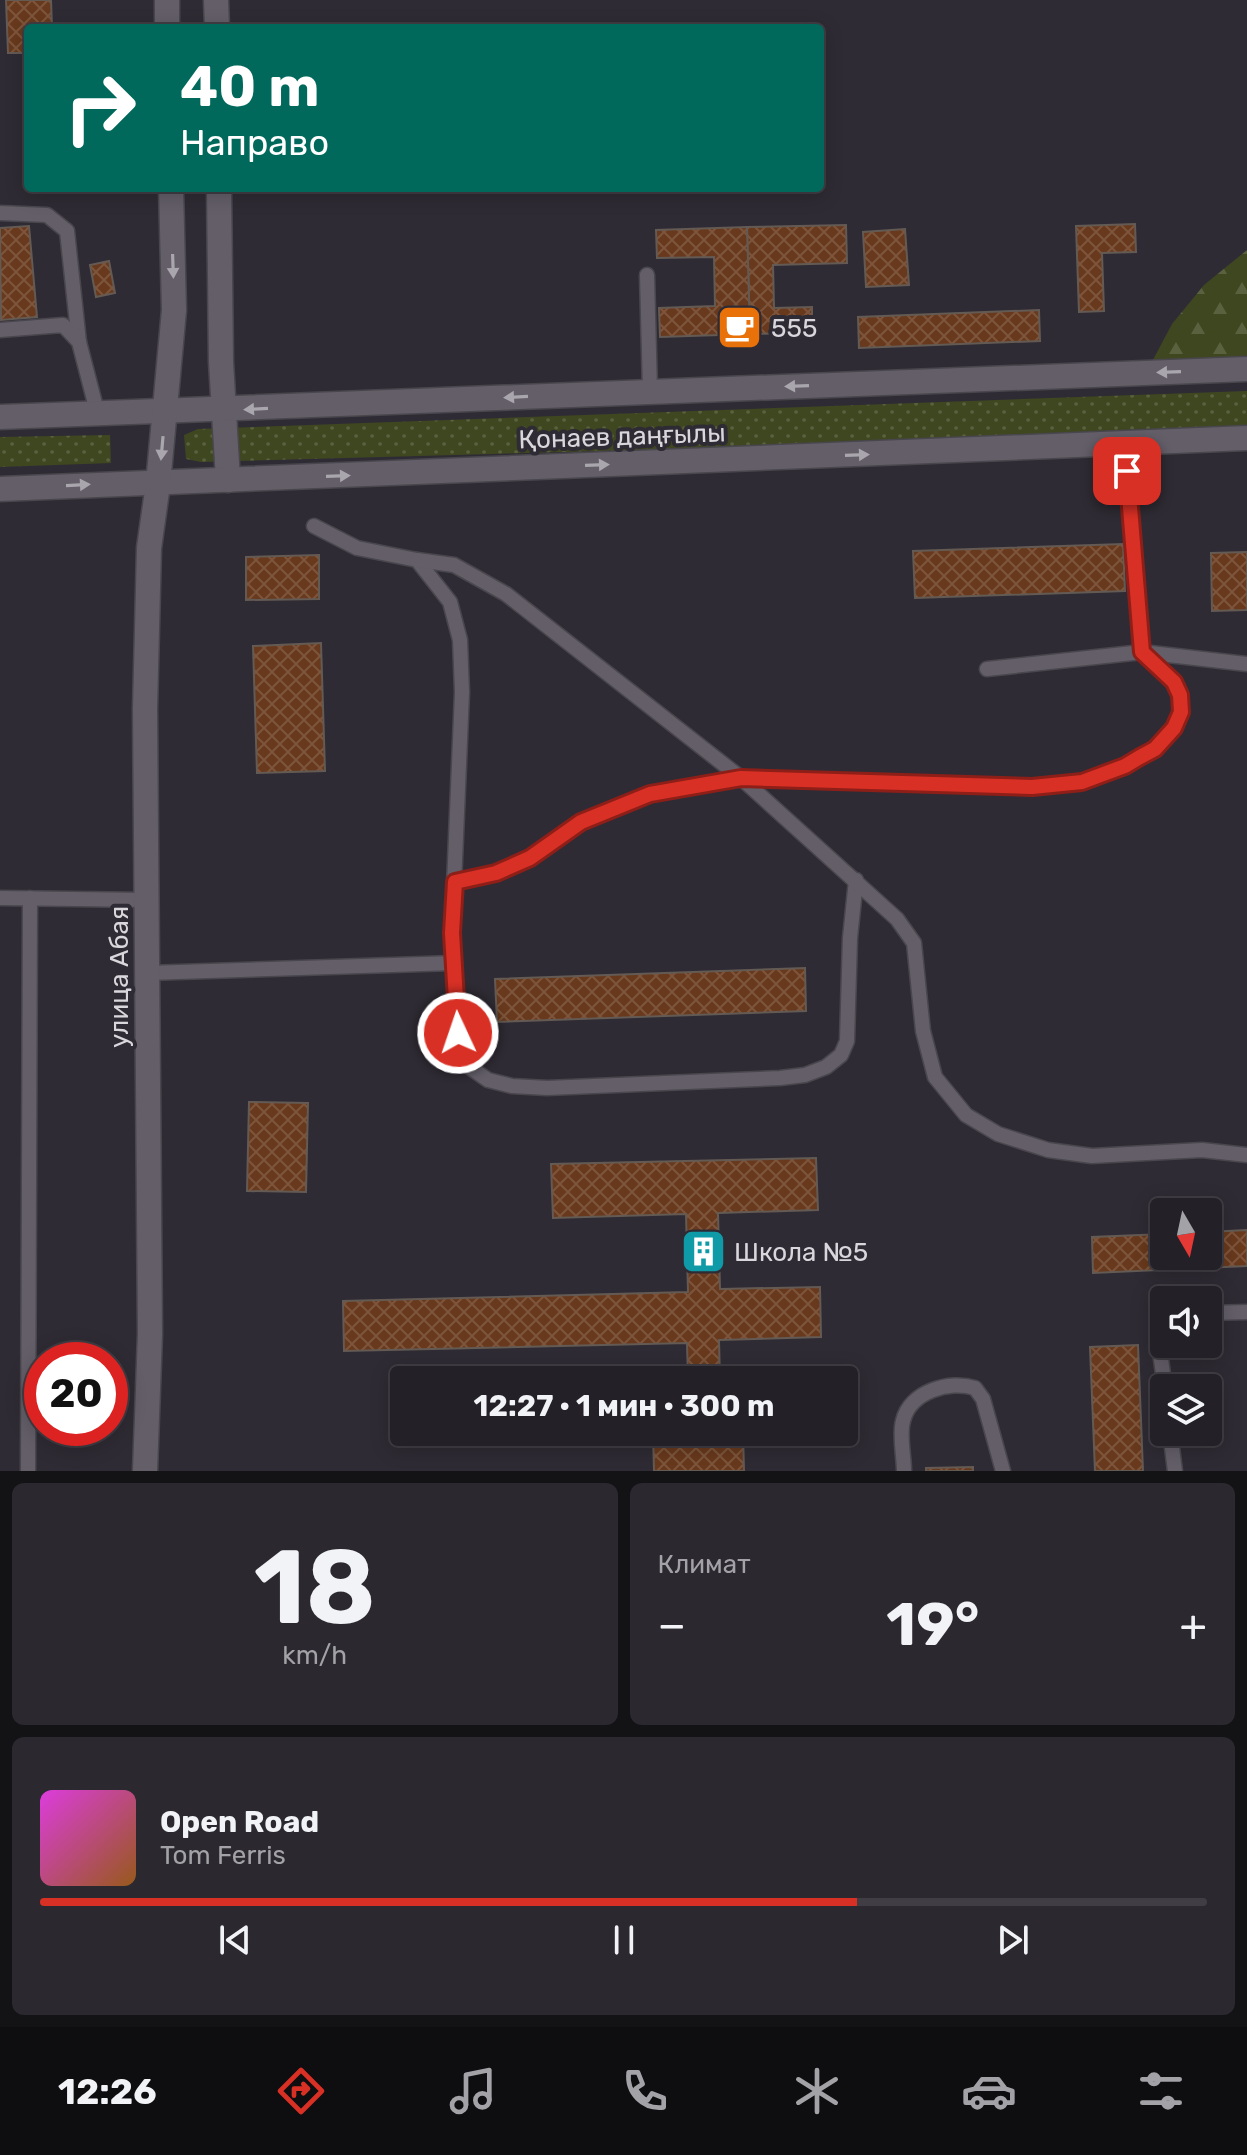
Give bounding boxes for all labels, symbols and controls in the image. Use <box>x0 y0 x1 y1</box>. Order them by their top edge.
text: 40 m <box>180 54 320 120</box>
icon: right <box>48 56 152 160</box>
text: Направо <box>180 121 329 164</box>
one-way arrow <box>166 254 179 279</box>
cafe icon: 555 <box>716 304 764 352</box>
place label: 555 <box>771 313 817 344</box>
one-way arrow <box>1156 366 1181 379</box>
one-way arrow <box>784 379 809 392</box>
one-way arrow <box>503 391 528 404</box>
one-way arrow <box>243 402 268 415</box>
street label: Қонаев даңғылы <box>518 417 726 456</box>
one-way arrow <box>155 436 168 461</box>
pin <box>1093 437 1161 505</box>
one-way arrow <box>845 448 870 461</box>
icon: arrive <box>1105 449 1149 493</box>
one-way arrow <box>585 459 610 472</box>
one-way arrow <box>326 469 351 482</box>
one-way arrow <box>66 479 91 492</box>
street label: улица Абая <box>104 906 135 1048</box>
position arrow <box>416 991 500 1075</box>
north arrow <box>1150 1198 1222 1270</box>
map controls <box>1150 1198 1222 1446</box>
building icon: Школа №5 <box>679 1228 727 1276</box>
place label: Школа №5 <box>734 1237 868 1268</box>
button: sound <box>1150 1286 1222 1358</box>
speed limit sign: 20 <box>24 1342 128 1446</box>
button: layers <box>1150 1374 1222 1446</box>
text: 12:27 · 1 мин · 300 m <box>474 1388 774 1424</box>
text: 18 <box>254 1526 376 1649</box>
text: Климат <box>658 1549 750 1580</box>
text: 19° <box>886 1589 979 1660</box>
text: − <box>658 1599 686 1651</box>
text: + <box>1180 1599 1207 1651</box>
text: km/h <box>282 1640 347 1671</box>
text: Open Road <box>160 1804 319 1840</box>
text: Tom Ferris <box>160 1840 286 1871</box>
icon: previous <box>213 1918 257 1962</box>
icon: pause <box>602 1918 646 1962</box>
icon: next <box>991 1918 1035 1962</box>
icon: directions <box>273 2063 329 2119</box>
icon: music <box>445 2063 501 2119</box>
icon: phone <box>617 2063 673 2119</box>
icon: climate <box>789 2063 845 2119</box>
icon: car <box>961 2063 1017 2119</box>
icon: filters <box>1133 2063 1189 2119</box>
text: 12:26 <box>58 2070 157 2113</box>

